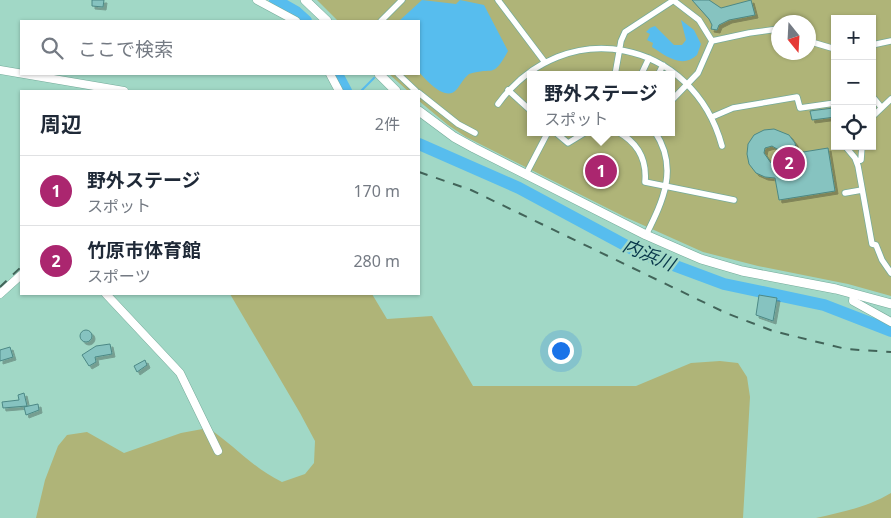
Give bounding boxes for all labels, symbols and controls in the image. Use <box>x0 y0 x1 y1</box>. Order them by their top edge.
north arrow <box>771 15 816 60</box>
map controls <box>831 15 876 150</box>
button: + <box>831 15 876 60</box>
search box <box>20 20 420 75</box>
icon: search <box>38 34 66 62</box>
text: ここで検索 <box>78 36 173 62</box>
button: − <box>831 60 876 105</box>
popup <box>527 71 675 136</box>
text: 野外ステージ <box>544 80 658 106</box>
button: locate <box>831 105 876 150</box>
text: スポット <box>544 108 608 130</box>
text: 周辺 <box>40 110 82 138</box>
text: 2件 <box>375 113 400 135</box>
pin: 2 <box>773 144 805 182</box>
pin: 1 <box>585 152 617 190</box>
text: 野外ステージ <box>87 167 201 193</box>
text: 1 <box>51 180 61 202</box>
text: 170 m <box>353 180 400 202</box>
text: スポット <box>87 195 151 217</box>
water label: 内浜川 <box>619 232 680 276</box>
text: 竹原市体育館 <box>87 237 201 263</box>
text: 2 <box>51 250 61 272</box>
text: 280 m <box>353 250 400 272</box>
text: スポーツ <box>87 265 151 287</box>
your location <box>548 338 574 364</box>

